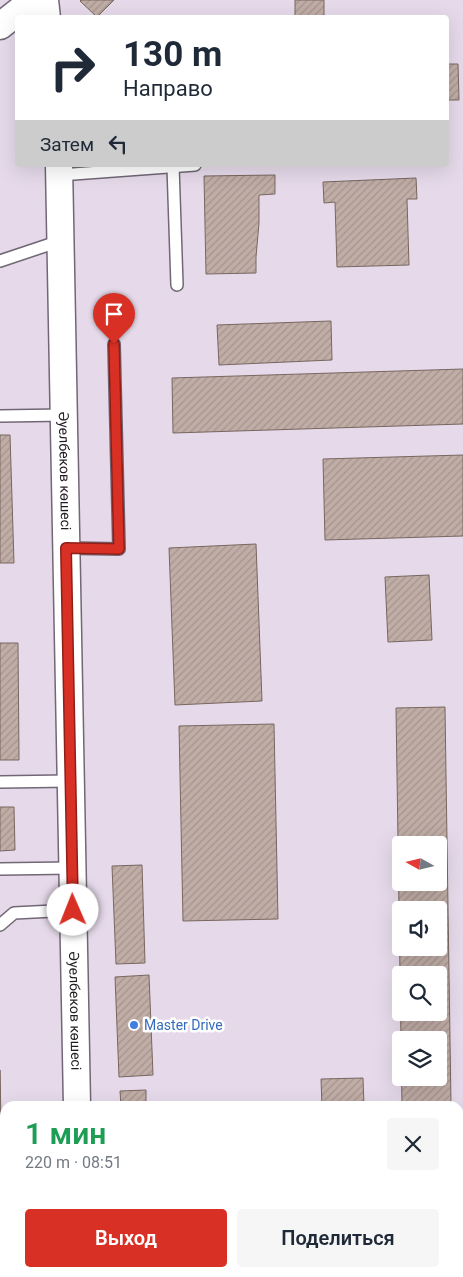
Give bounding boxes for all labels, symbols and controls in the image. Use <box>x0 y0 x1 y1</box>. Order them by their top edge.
text: 130 m <box>123 34 222 75</box>
icon: right <box>40 35 105 100</box>
text: Направо <box>123 76 213 101</box>
icon: left <box>104 130 132 158</box>
text: Затем <box>40 133 94 156</box>
pin <box>93 293 135 344</box>
icon: arrive <box>100 300 128 328</box>
street label: Әуелбеков көшесі <box>56 411 74 530</box>
north arrow <box>392 836 448 891</box>
map controls <box>392 836 447 1086</box>
position arrow <box>46 883 98 935</box>
button: sound <box>392 901 447 956</box>
street label: Әуелбеков көшесі <box>66 951 84 1070</box>
button: search <box>392 966 447 1021</box>
place label: Master Drive <box>144 1017 223 1033</box>
marker: Master Drive <box>128 1019 140 1031</box>
button: layers <box>392 1031 447 1086</box>
text: 1 мин <box>25 1116 106 1151</box>
button: close <box>387 1118 439 1170</box>
text: 220 m · 08:51 <box>25 1153 122 1172</box>
button: Выход <box>25 1209 227 1267</box>
button: Поделиться <box>237 1209 439 1267</box>

